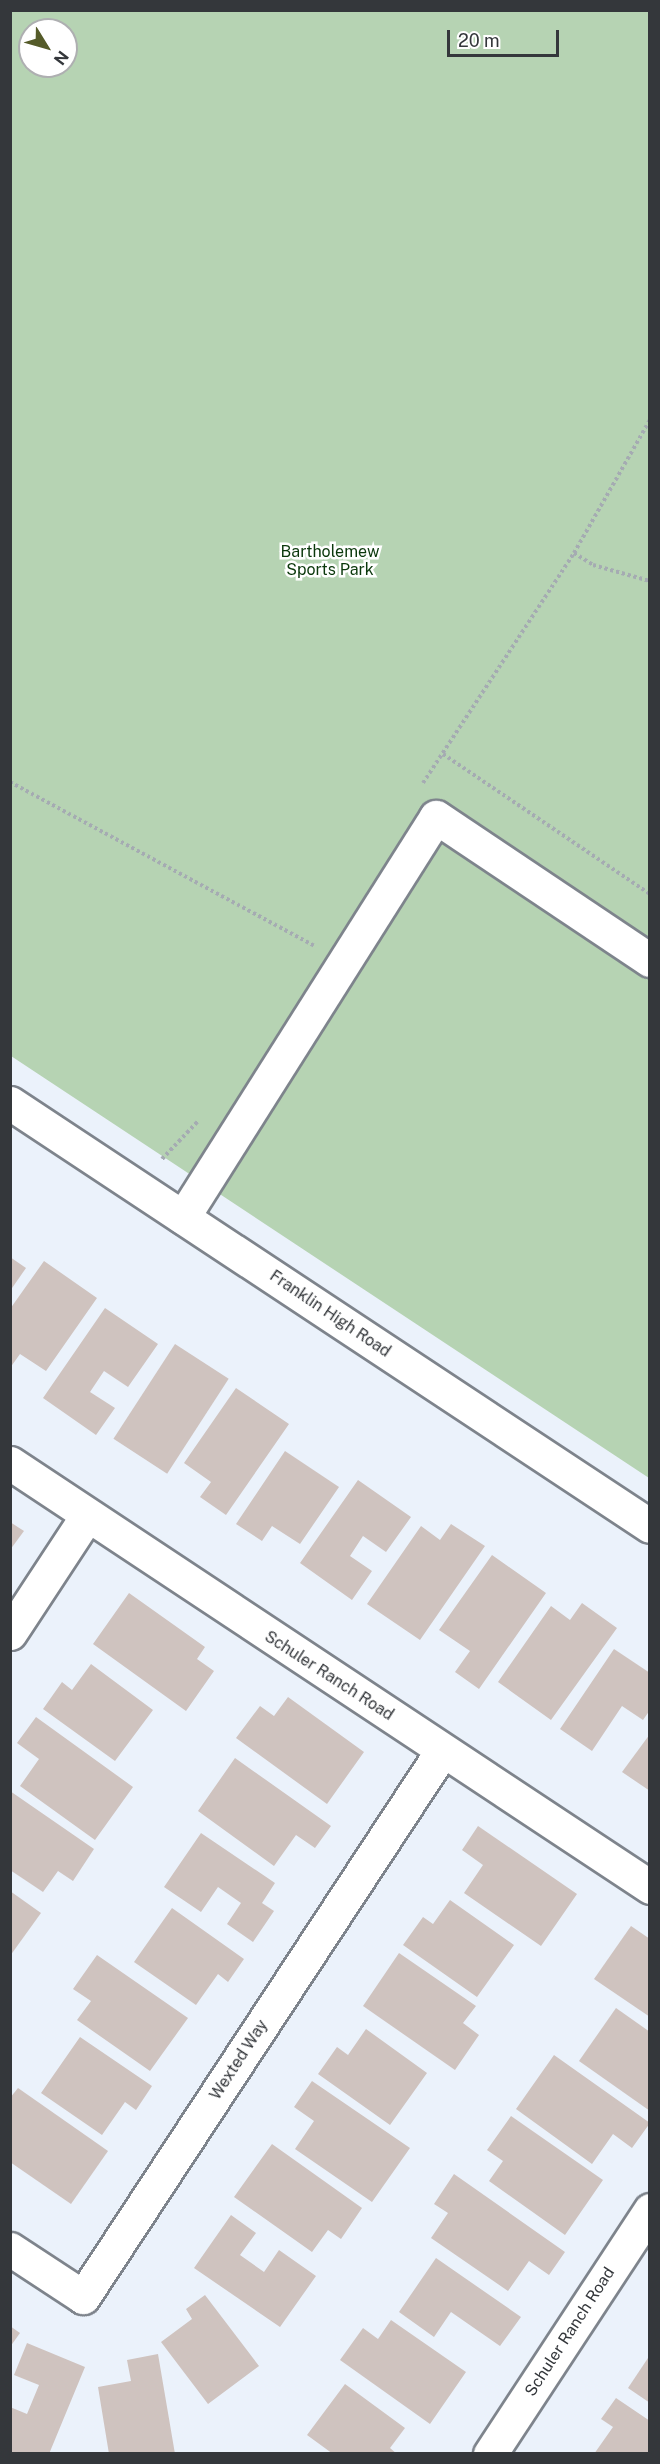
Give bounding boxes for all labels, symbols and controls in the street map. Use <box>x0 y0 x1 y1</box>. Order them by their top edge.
north arrow <box>18 18 78 78</box>
scale bar <box>450 18 562 56</box>
text: 20 m <box>458 30 500 51</box>
text: N <box>50 47 73 69</box>
park label: Bartholemew Sports Park <box>281 542 379 580</box>
street label: Franklin High Road <box>266 1266 394 1362</box>
street label: Schuler Ranch Road <box>261 1627 397 1725</box>
street label: Wexted Way <box>206 2016 272 2104</box>
street label: Schuler Ranch Road <box>521 2264 619 2400</box>

